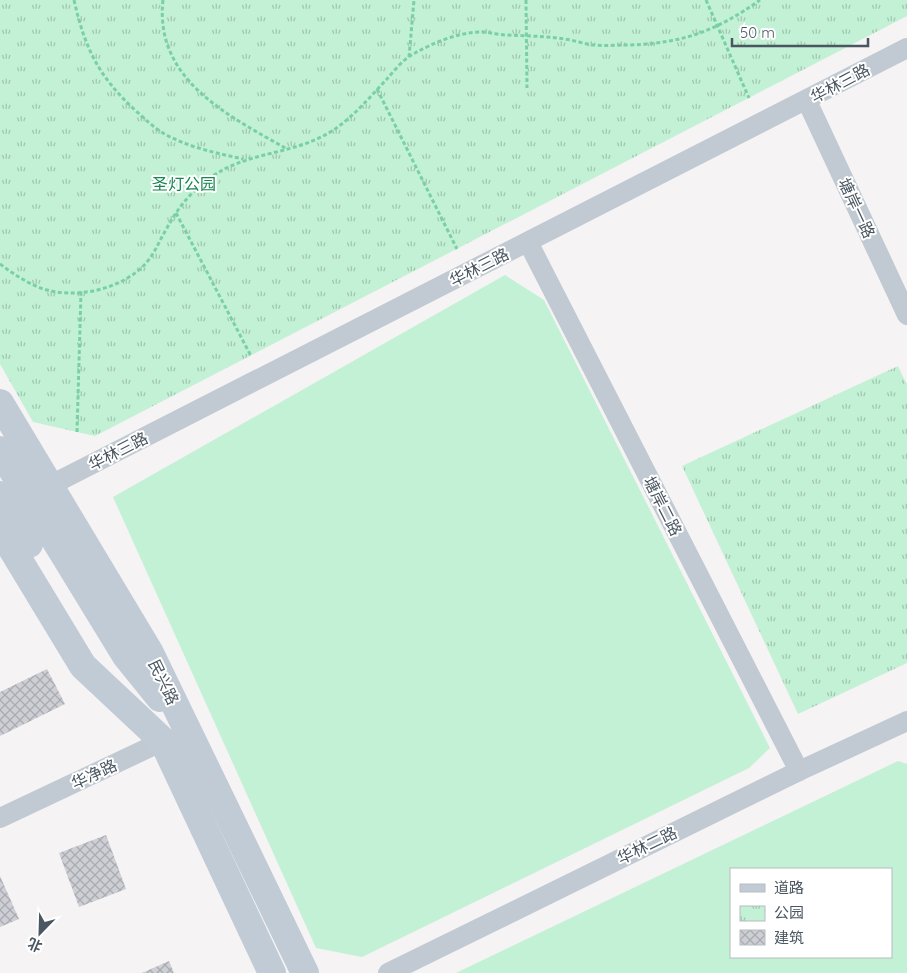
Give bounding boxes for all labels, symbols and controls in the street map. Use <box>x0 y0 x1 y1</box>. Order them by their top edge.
scale bar <box>732 15 868 47</box>
text: 50 m <box>740 23 775 42</box>
street label: 华林三路 <box>807 59 873 107</box>
park label: 圣灯公园 <box>152 174 216 194</box>
street label: 塘岸一路 <box>834 175 880 241</box>
street label: 华林三路 <box>446 244 512 290</box>
street label: 华林三路 <box>85 428 151 474</box>
street label: 塘岸二路 <box>640 473 686 539</box>
street label: 民兴路 <box>144 656 184 708</box>
street label: 华净路 <box>68 755 120 793</box>
street label: 华林二路 <box>614 822 680 868</box>
legend <box>730 868 892 958</box>
text: 道路 <box>774 878 804 897</box>
text: 公园 <box>774 903 804 922</box>
north arrow <box>15 908 65 958</box>
text: 建筑 <box>774 928 804 947</box>
text: 北 <box>25 934 45 956</box>

